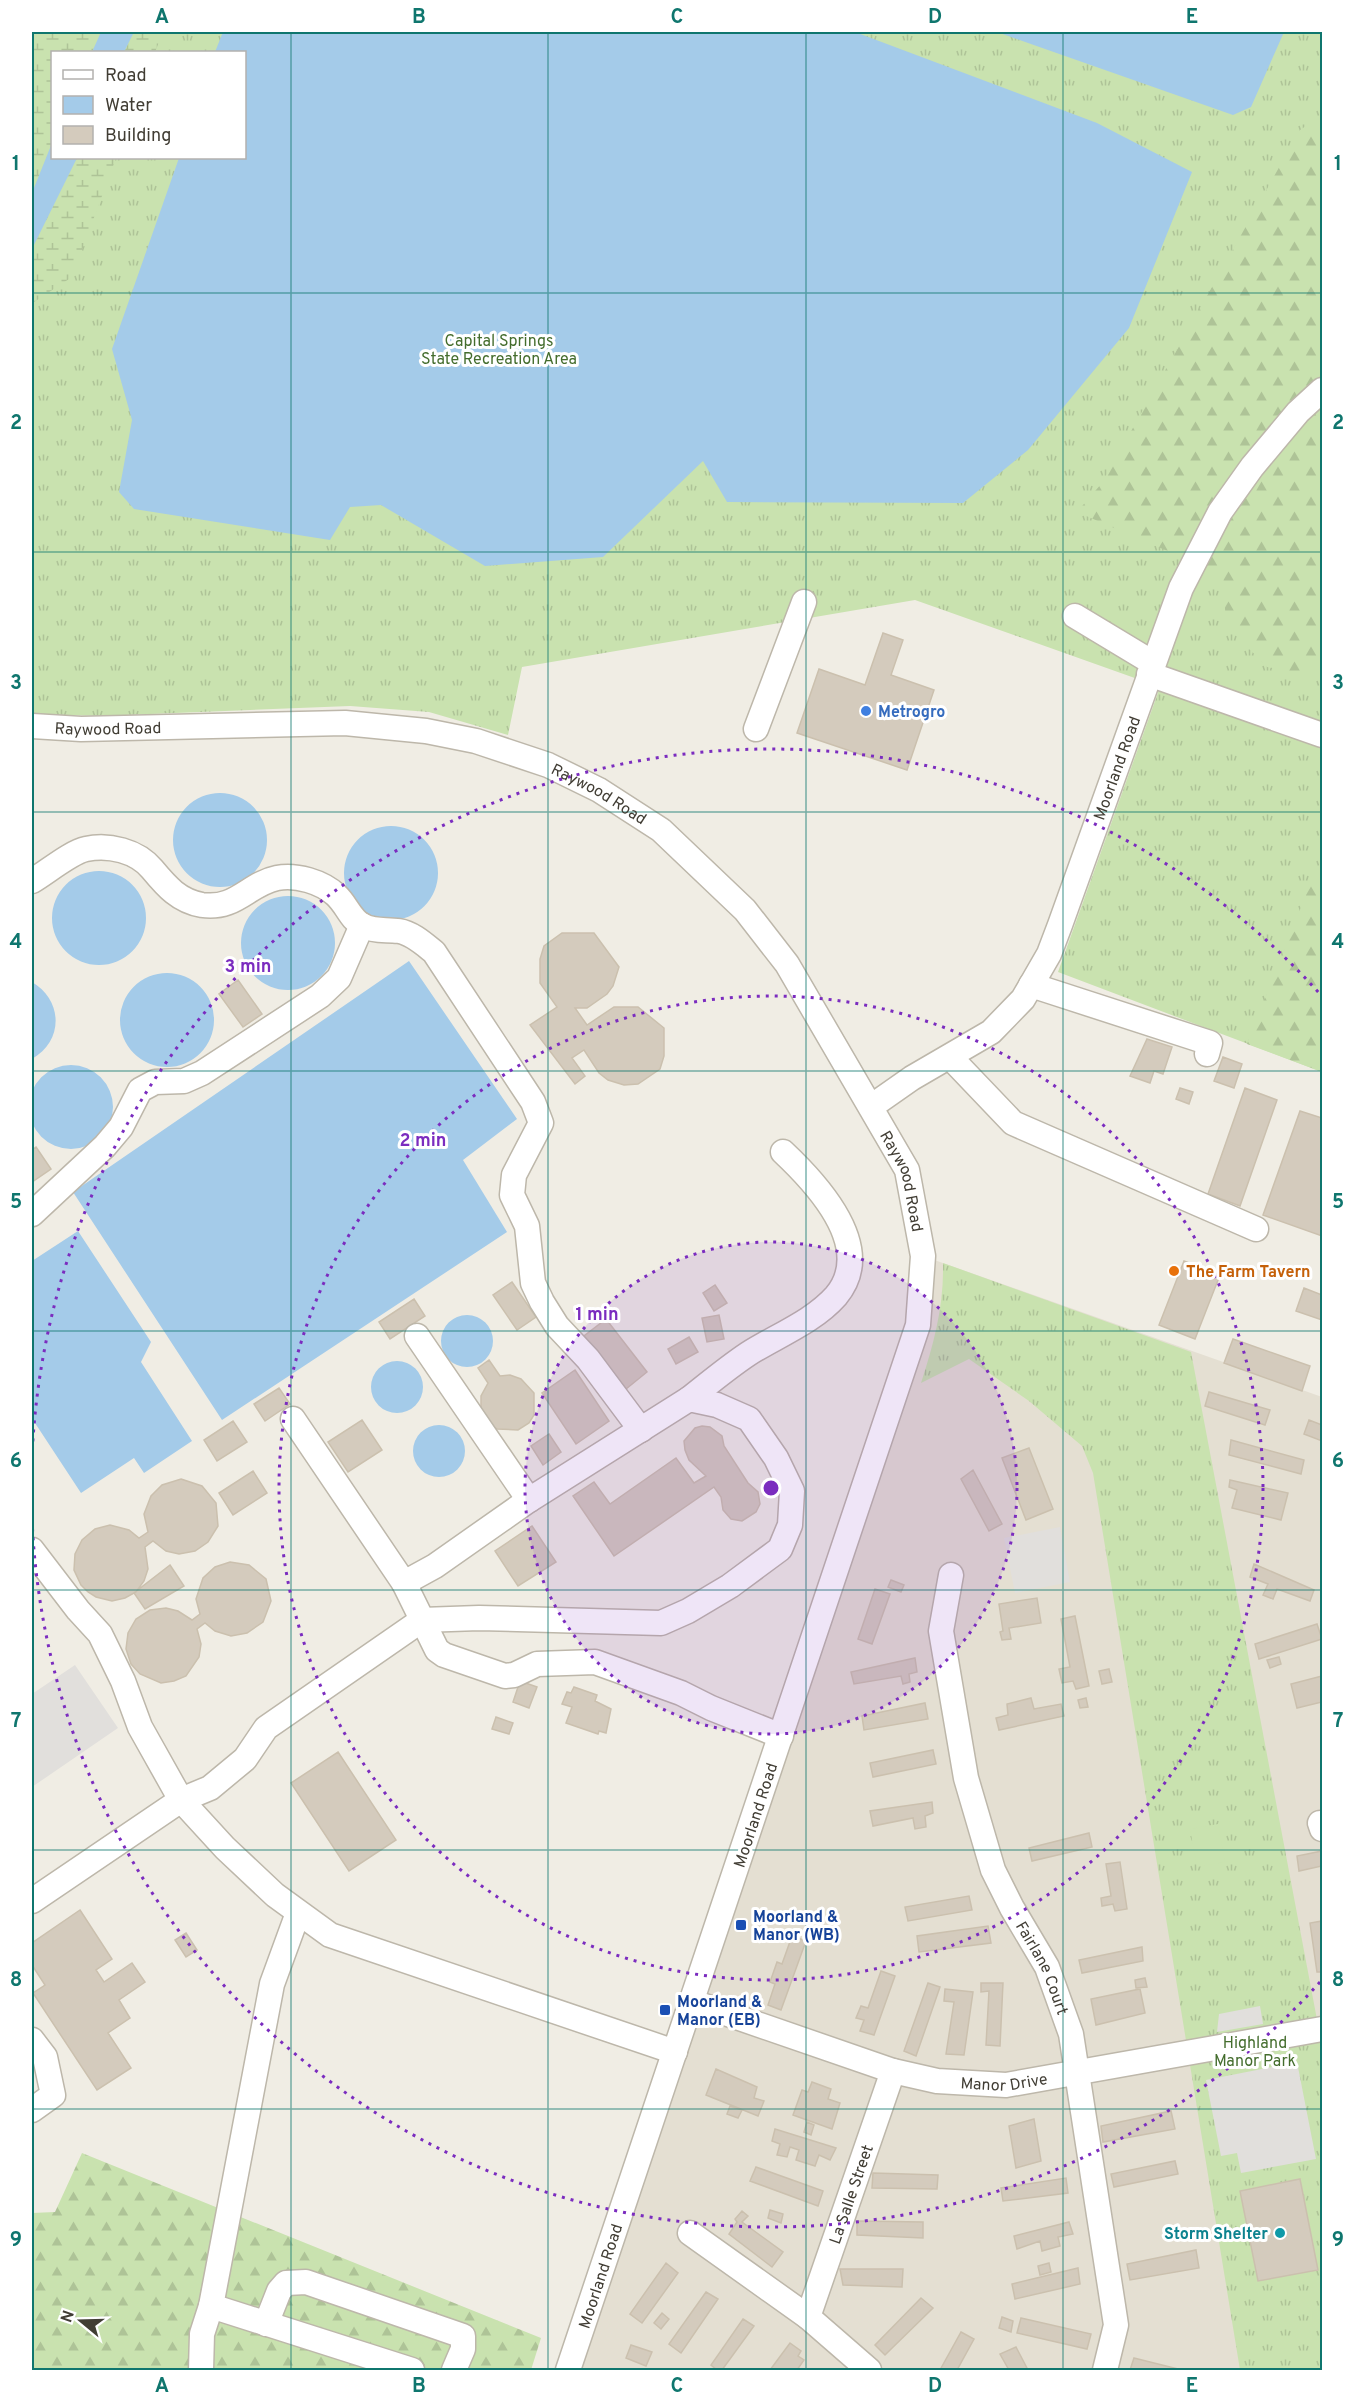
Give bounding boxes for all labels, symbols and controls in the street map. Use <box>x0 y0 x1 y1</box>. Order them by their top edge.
text: A <box>155 5 169 31</box>
text: B <box>412 5 426 31</box>
text: C <box>671 5 683 31</box>
text: D <box>928 5 942 31</box>
text: E <box>1186 5 1198 31</box>
legend <box>51 51 246 159</box>
text: Road <box>105 65 147 88</box>
text: Water <box>105 95 152 118</box>
text: Building <box>105 125 171 148</box>
text: 1 <box>12 152 20 178</box>
text: 1 <box>1334 152 1342 178</box>
park label: Capital Springs State Recreation Area <box>421 332 577 370</box>
text: 2 <box>10 411 22 437</box>
text: 2 <box>1332 411 1344 437</box>
text: 3 <box>10 671 22 697</box>
text: 3 <box>1332 671 1344 697</box>
place label: Metrogro <box>878 703 945 723</box>
marker: Metrogro <box>859 704 873 718</box>
street label: Moorland Road <box>1090 714 1146 823</box>
street label: Raywood Road <box>54 719 162 741</box>
street label: Raywood Road <box>547 760 650 830</box>
text: 4 <box>10 930 22 956</box>
text: 4 <box>1332 930 1344 956</box>
text: 3 min <box>225 956 271 979</box>
street label: Raywood Road <box>874 1128 926 1234</box>
text: 2 min <box>399 1130 447 1153</box>
text: 5 <box>10 1190 22 1216</box>
text: 5 <box>1332 1190 1344 1216</box>
place label: The Farm Tavern <box>1186 1263 1310 1283</box>
marker: The Farm Tavern <box>1167 1264 1181 1278</box>
text: 1 min <box>575 1304 619 1327</box>
text: 6 <box>10 1449 22 1475</box>
text: 6 <box>1332 1449 1344 1475</box>
centre of rings <box>761 1478 781 1498</box>
text: 7 <box>11 1709 21 1735</box>
text: 7 <box>1333 1709 1343 1735</box>
street label: Moorland Road <box>731 1761 783 1871</box>
place label: Moorland & Manor (WB) <box>753 1908 840 1946</box>
marker: Moorland & Manor (WB) <box>734 1918 748 1932</box>
street label: Fairlane Court <box>1010 1918 1071 2018</box>
text: 8 <box>10 1968 22 1994</box>
text: 8 <box>1332 1968 1344 1994</box>
place label: Moorland & Manor (EB) <box>677 1993 762 2031</box>
marker: Moorland & Manor (EB) <box>658 2003 672 2017</box>
park label: Highland Manor Park <box>1214 2034 1296 2072</box>
street label: Manor Drive <box>960 2070 1049 2097</box>
street label: La Salle Street <box>826 2142 879 2247</box>
street label: Moorland Road <box>576 2222 628 2332</box>
place label: Storm Shelter <box>1164 2225 1268 2245</box>
marker: Storm Shelter <box>1273 2226 1287 2240</box>
text: 9 <box>10 2228 22 2254</box>
text: 9 <box>1332 2228 1344 2254</box>
north arrow <box>51 2291 111 2351</box>
text: N <box>57 2308 80 2325</box>
text: A <box>155 2374 169 2400</box>
text: B <box>412 2374 426 2400</box>
text: C <box>671 2374 683 2400</box>
text: D <box>928 2374 942 2400</box>
text: E <box>1186 2374 1198 2400</box>

